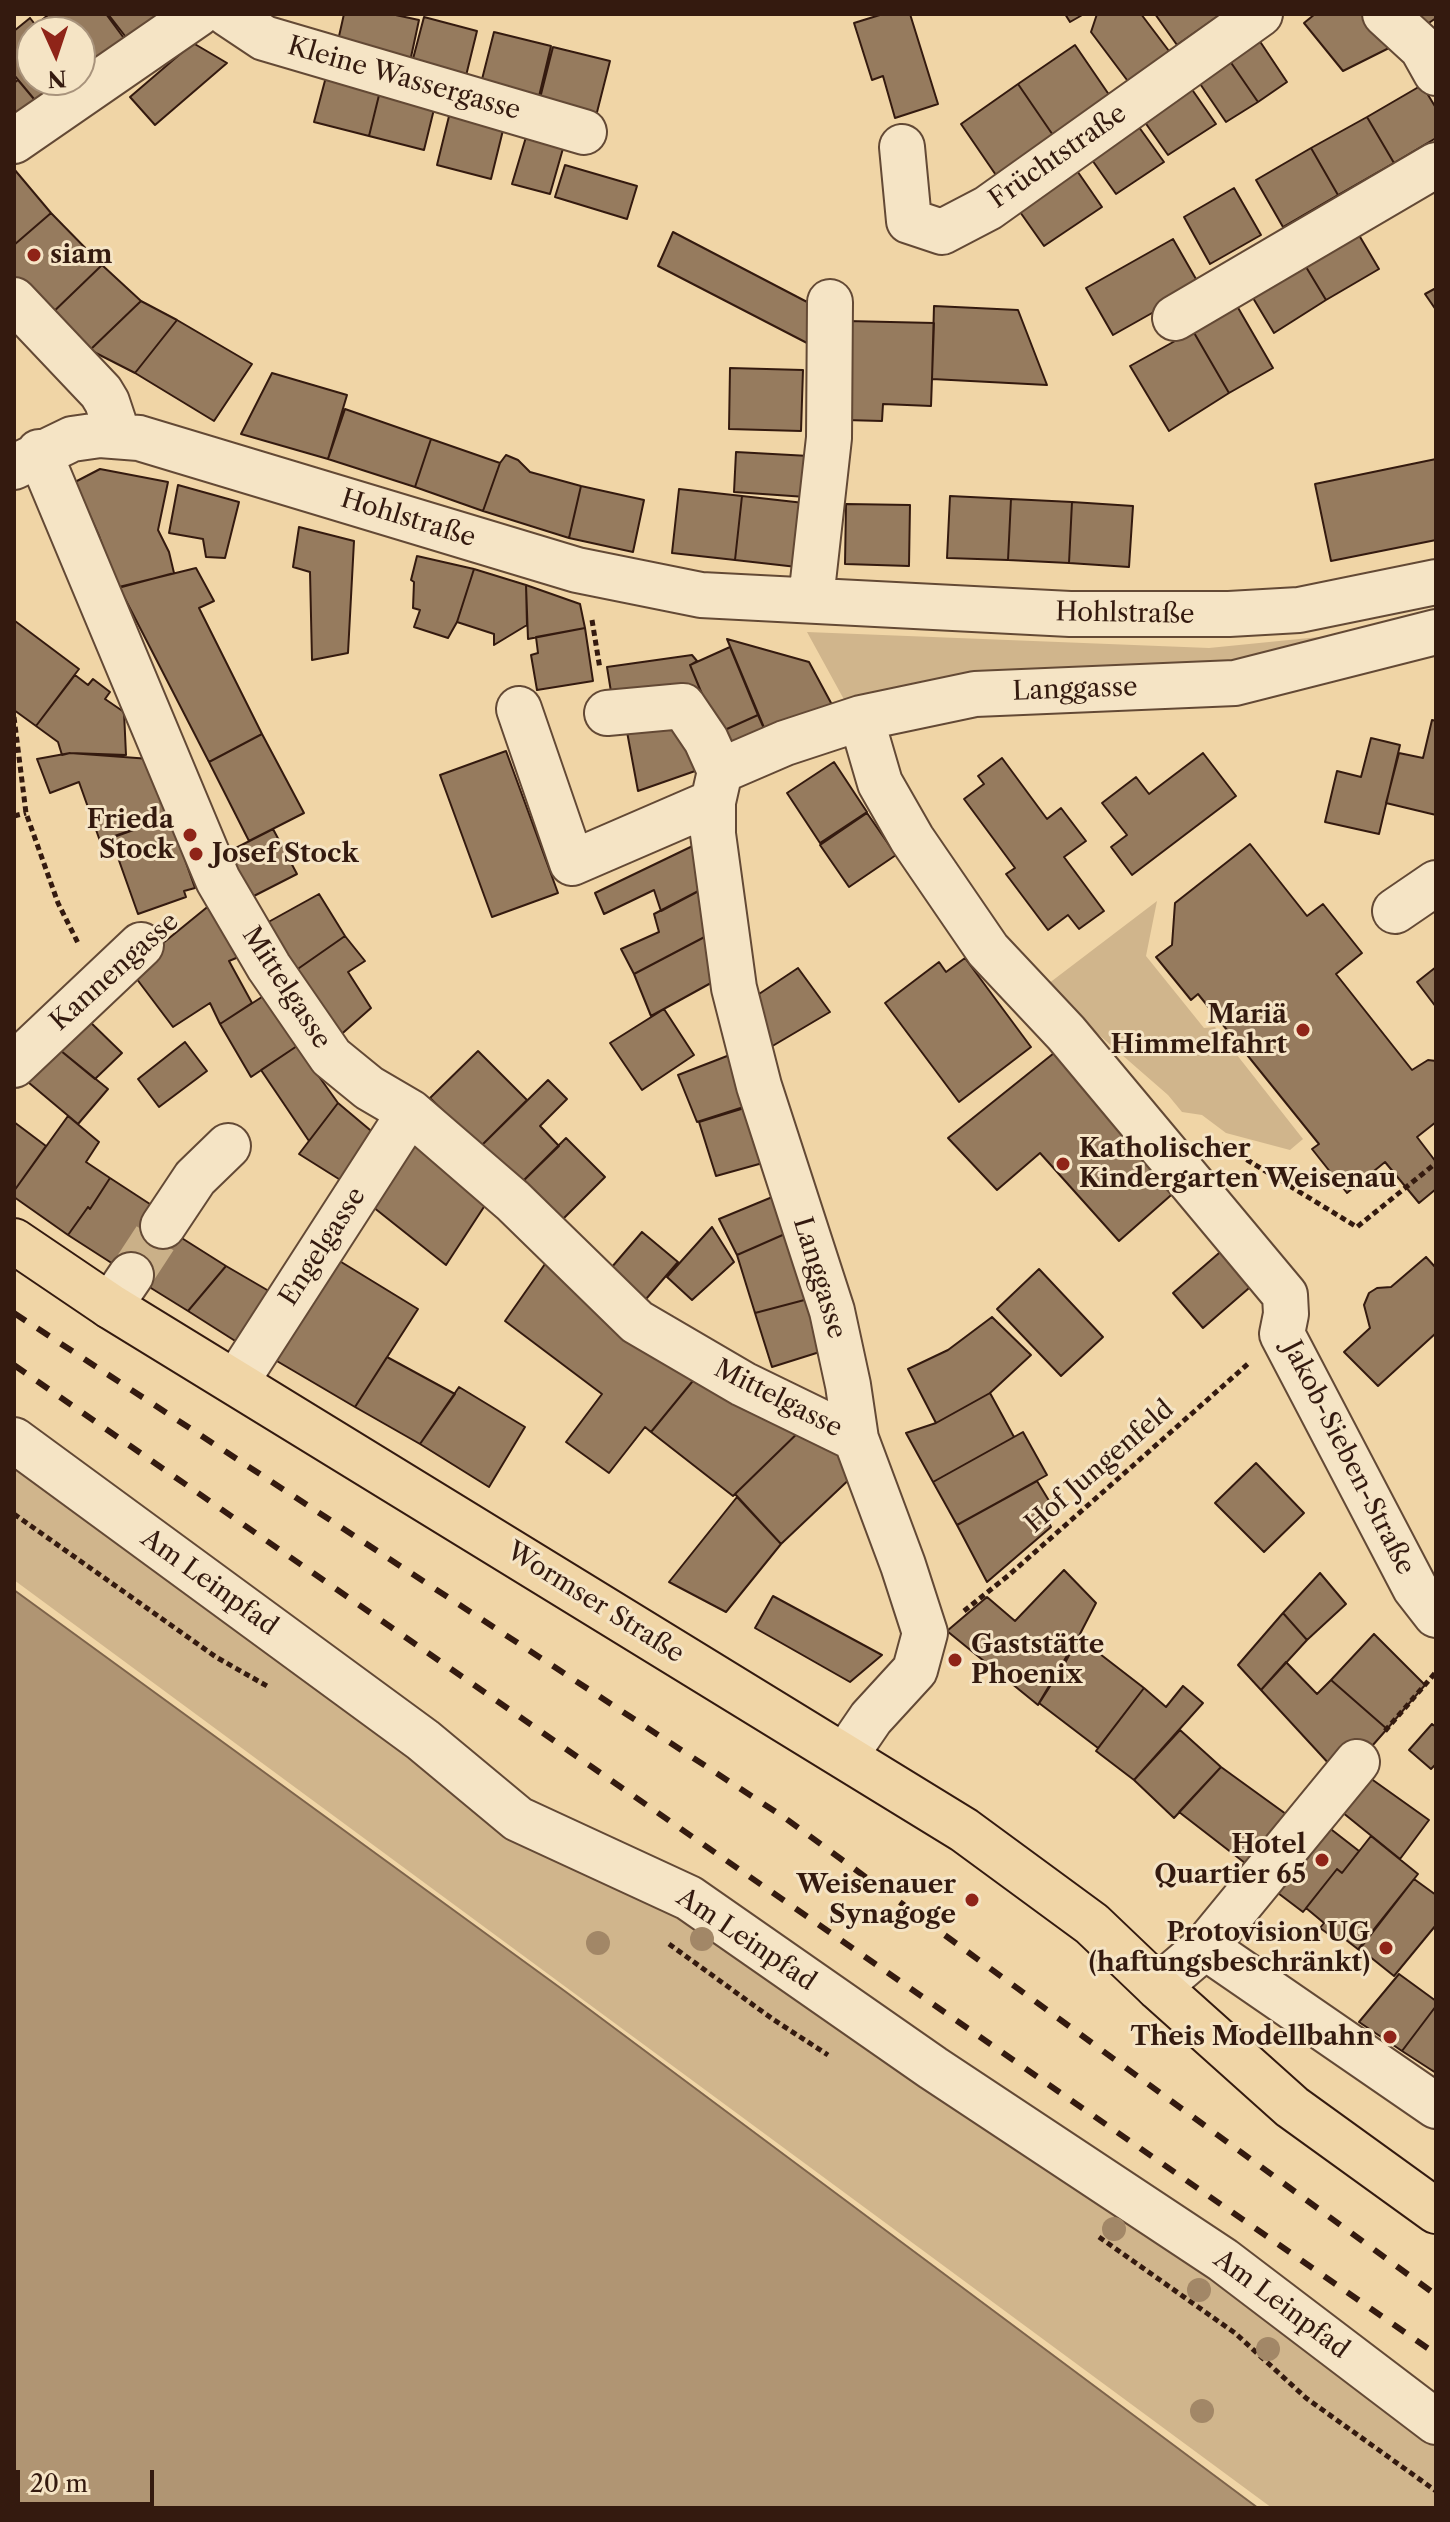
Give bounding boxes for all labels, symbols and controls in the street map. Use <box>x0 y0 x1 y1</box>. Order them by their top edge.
north arrow <box>16 16 96 96</box>
street label: Kleine Wassergasse <box>284 31 524 127</box>
text: N <box>47 64 67 92</box>
street label: Früchtstraße <box>984 98 1132 216</box>
place label: siam <box>50 239 112 271</box>
marker: siam <box>25 246 43 264</box>
street label: Hohlstraße <box>337 484 479 554</box>
street label: Hohlstraße <box>1055 597 1195 631</box>
street label: Langgasse <box>1012 672 1138 708</box>
place label: Frieda Stock <box>87 804 174 866</box>
marker: Frieda Stock <box>181 826 199 844</box>
place label: Josef Stock <box>212 838 359 870</box>
marker: Josef Stock <box>187 845 205 863</box>
street label: Kannengasse <box>44 906 186 1038</box>
street label: Mittelgasse <box>235 921 337 1055</box>
place label: Mariä Himmelfahrt <box>1111 999 1287 1060</box>
marker: Mariä Himmelfahrt <box>1294 1021 1312 1039</box>
place label: Katholischer Kindergarten Weisenau <box>1079 1133 1397 1194</box>
marker: Katholischer Kindergarten Weisenau <box>1054 1155 1072 1173</box>
street label: Engelgasse <box>273 1182 373 1312</box>
street label: Langgasse <box>786 1214 852 1342</box>
street label: Jakob-Sieben-Straße <box>1275 1336 1421 1580</box>
street label: Mittelgasse <box>709 1353 847 1445</box>
street label: Hof Jungenfeld <box>1019 1394 1181 1540</box>
street label: Am Leinpfad <box>135 1523 283 1643</box>
street label: Wormser Straße <box>501 1536 689 1670</box>
place label: Gaststätte Phoenix <box>971 1629 1104 1690</box>
marker: Gaststätte Phoenix <box>946 1651 964 1669</box>
place label: Hotel Quartier 65 <box>1154 1829 1306 1890</box>
marker: Hotel Quartier 65 <box>1313 1851 1331 1869</box>
place label: Weisenauer Synagoge <box>796 1869 956 1930</box>
street label: Am Leinpfad <box>671 1882 821 1998</box>
marker: Weisenauer Synagoge <box>963 1891 981 1909</box>
place label: Protovision UG (haftungsbeschränkt) <box>1089 1917 1370 1978</box>
marker: Protovision UG (haftungsbeschränkt) <box>1377 1939 1395 1957</box>
place label: Theis Modellbahn <box>1130 2021 1374 2053</box>
marker: Theis Modellbahn <box>1381 2028 1399 2046</box>
street label: Am Leinpfad <box>1207 2244 1355 2366</box>
scale bar <box>20 2454 158 2504</box>
text: 20 m <box>30 2469 88 2498</box>

